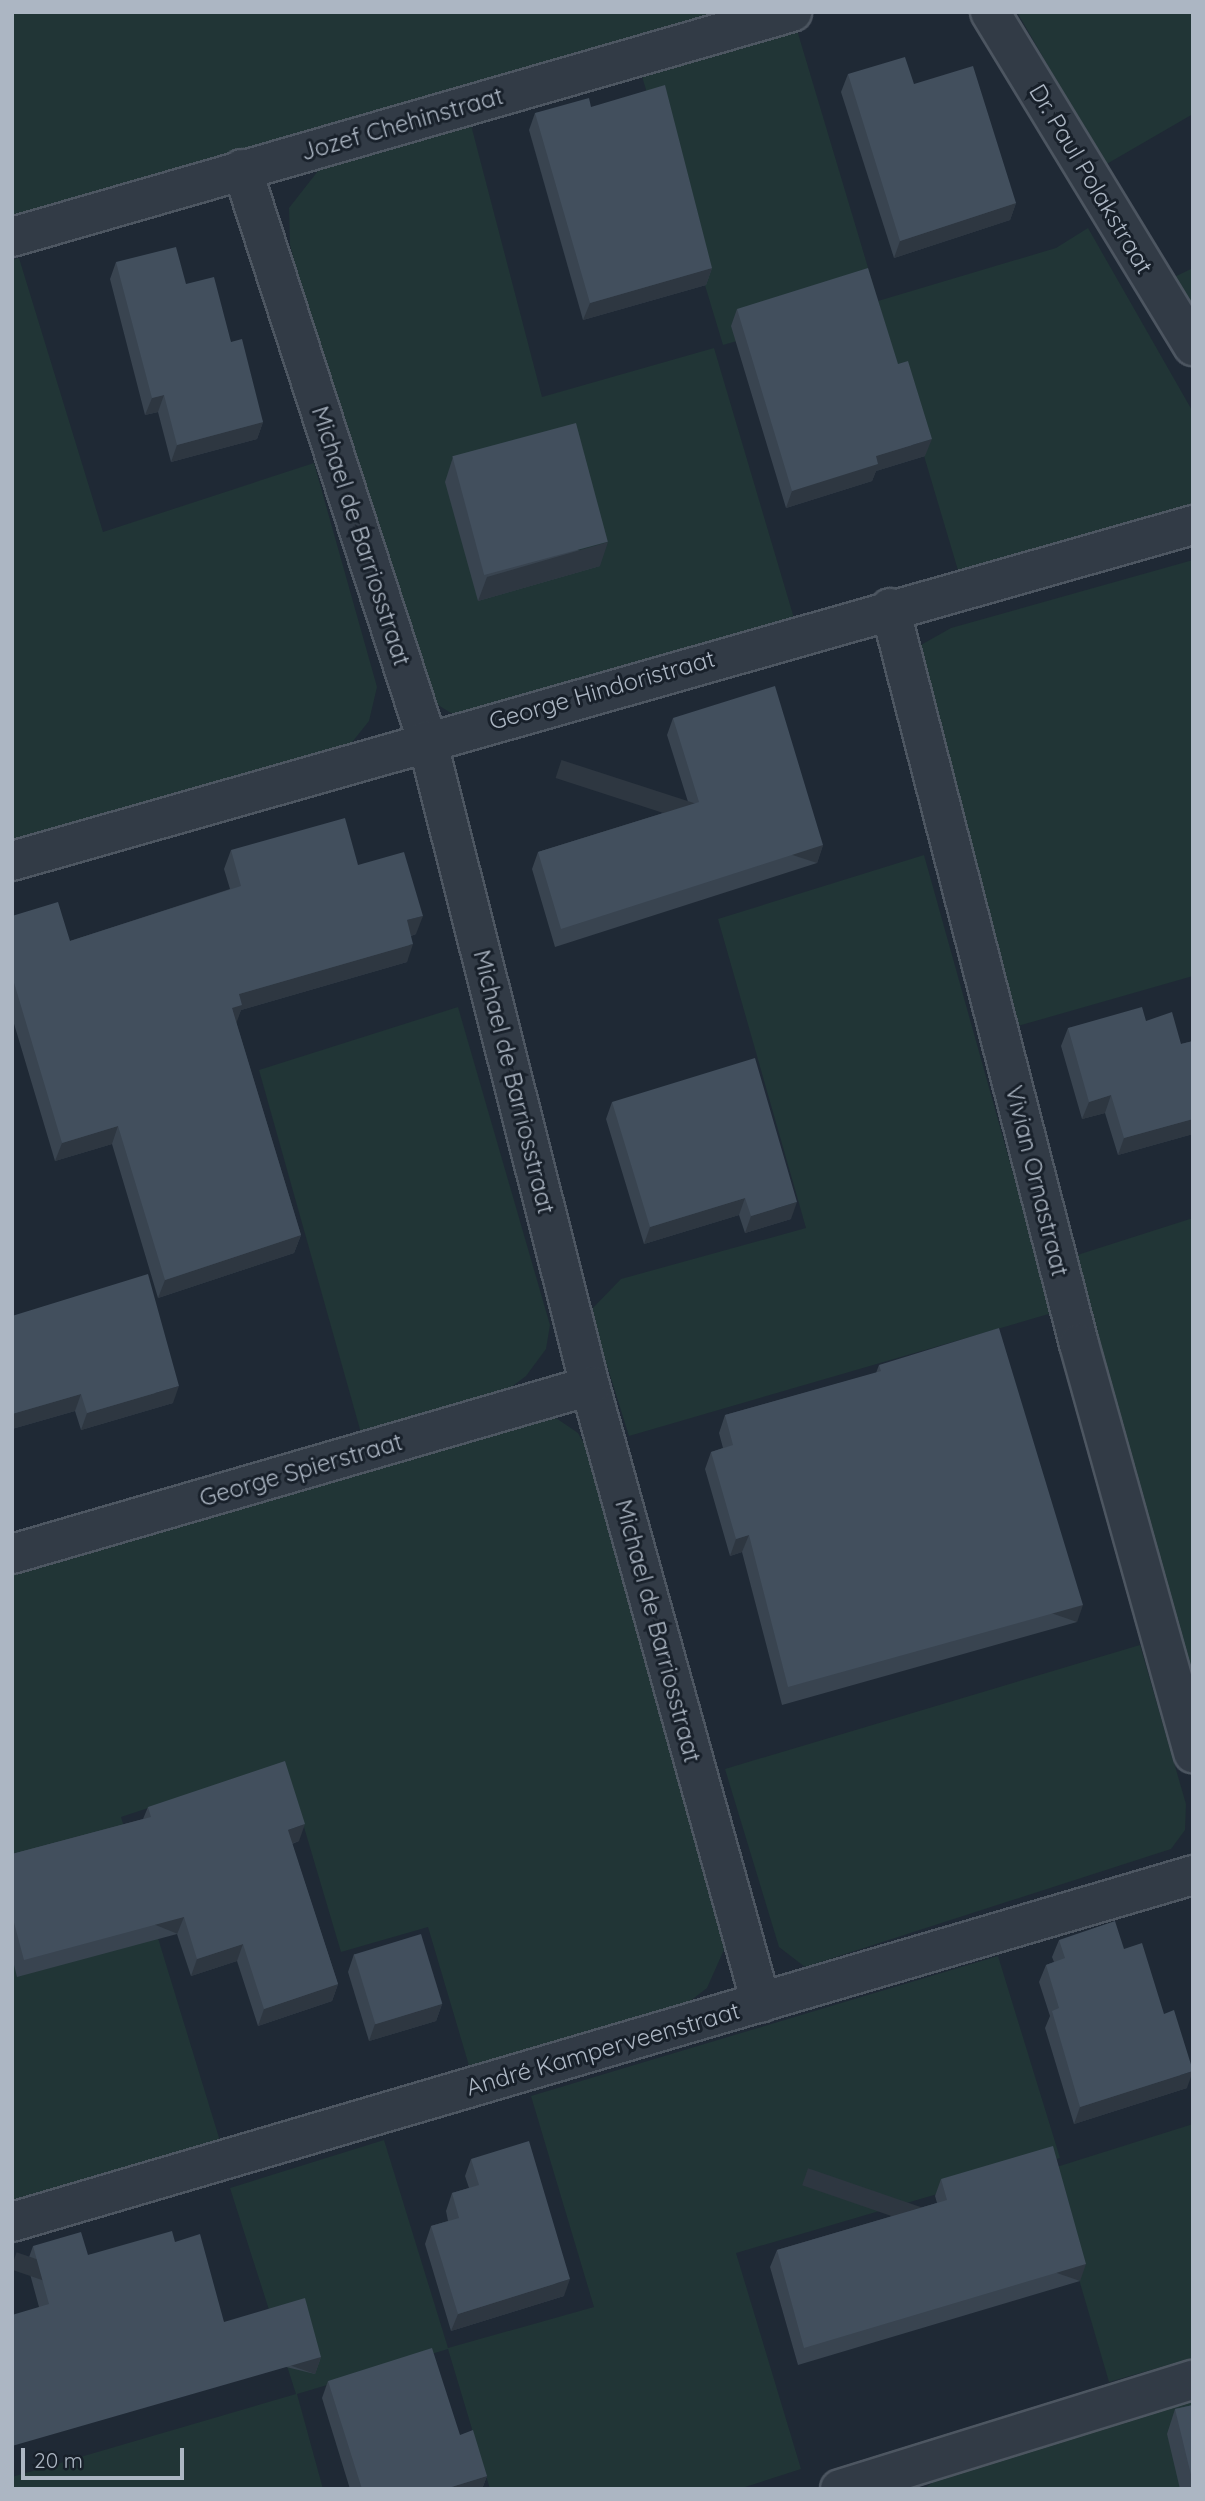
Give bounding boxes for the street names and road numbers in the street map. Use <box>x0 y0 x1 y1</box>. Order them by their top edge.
street label: Dr. Paul Polakstraat <box>1023 79 1159 279</box>
street label: Jozef Chehinstraat <box>297 81 507 167</box>
street label: Michael de Barriosstraat <box>305 403 417 669</box>
street label: George Hindoristraat <box>486 644 718 736</box>
street label: Michael de Barriosstraat <box>467 947 561 1217</box>
street label: Vivian Ornastraat <box>999 1083 1075 1279</box>
street label: George Spierstraat <box>196 1427 406 1513</box>
street label: Michael de Barriosstraat <box>609 1496 707 1766</box>
street label: André Kamperveenstraat <box>463 1996 743 2102</box>

